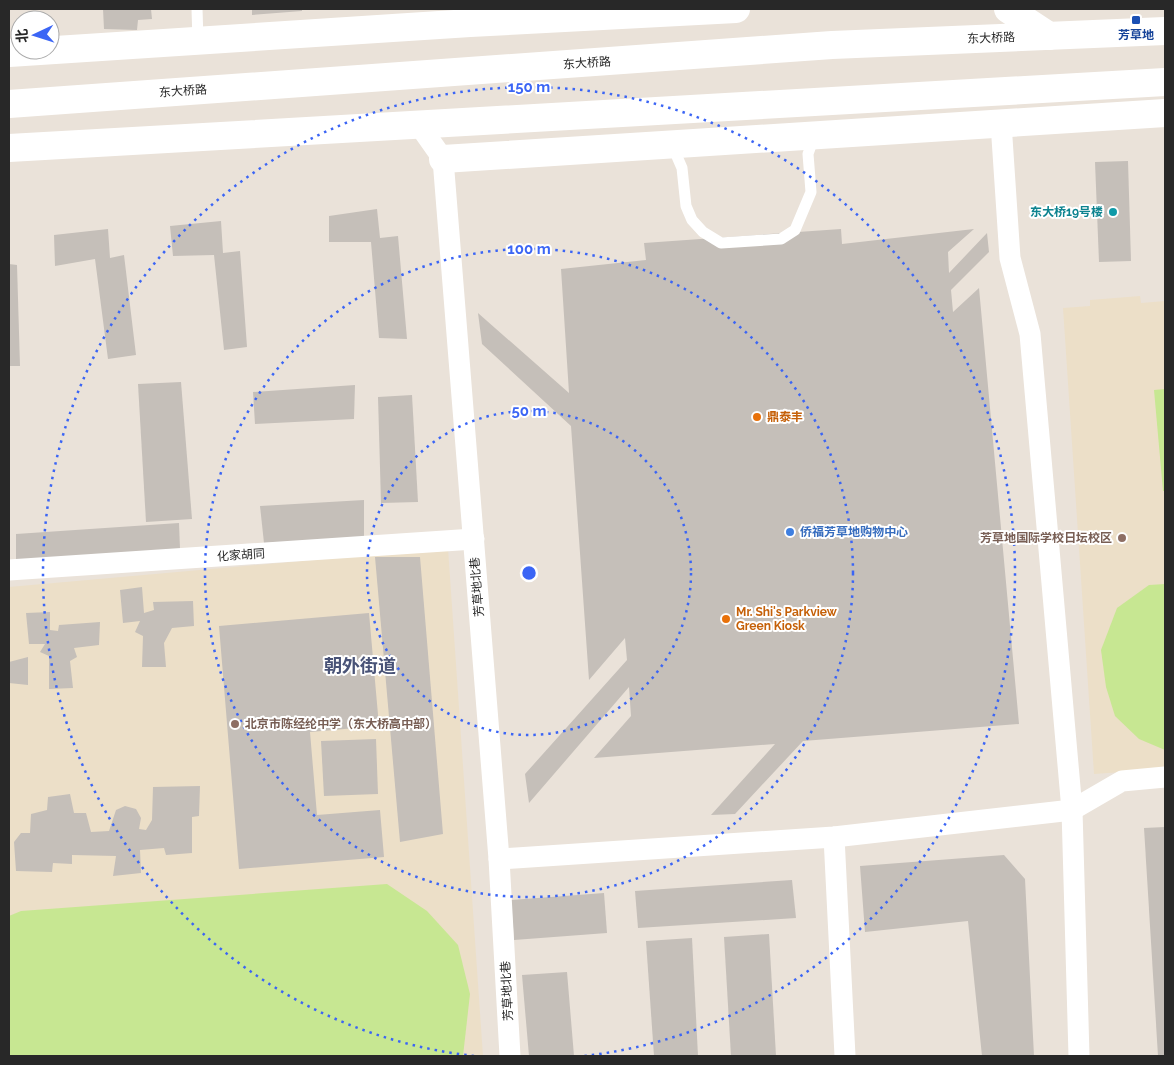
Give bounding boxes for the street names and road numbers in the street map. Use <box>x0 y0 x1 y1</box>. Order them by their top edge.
street label: 东大桥路 <box>967 30 1015 46</box>
street label: 东大桥路 <box>563 54 611 72</box>
street label: 东大桥路 <box>159 82 207 100</box>
street label: 化家胡同 <box>217 546 265 564</box>
street label: 芳草地北巷 <box>467 556 487 618</box>
street label: 芳草地北巷 <box>498 961 516 1021</box>

